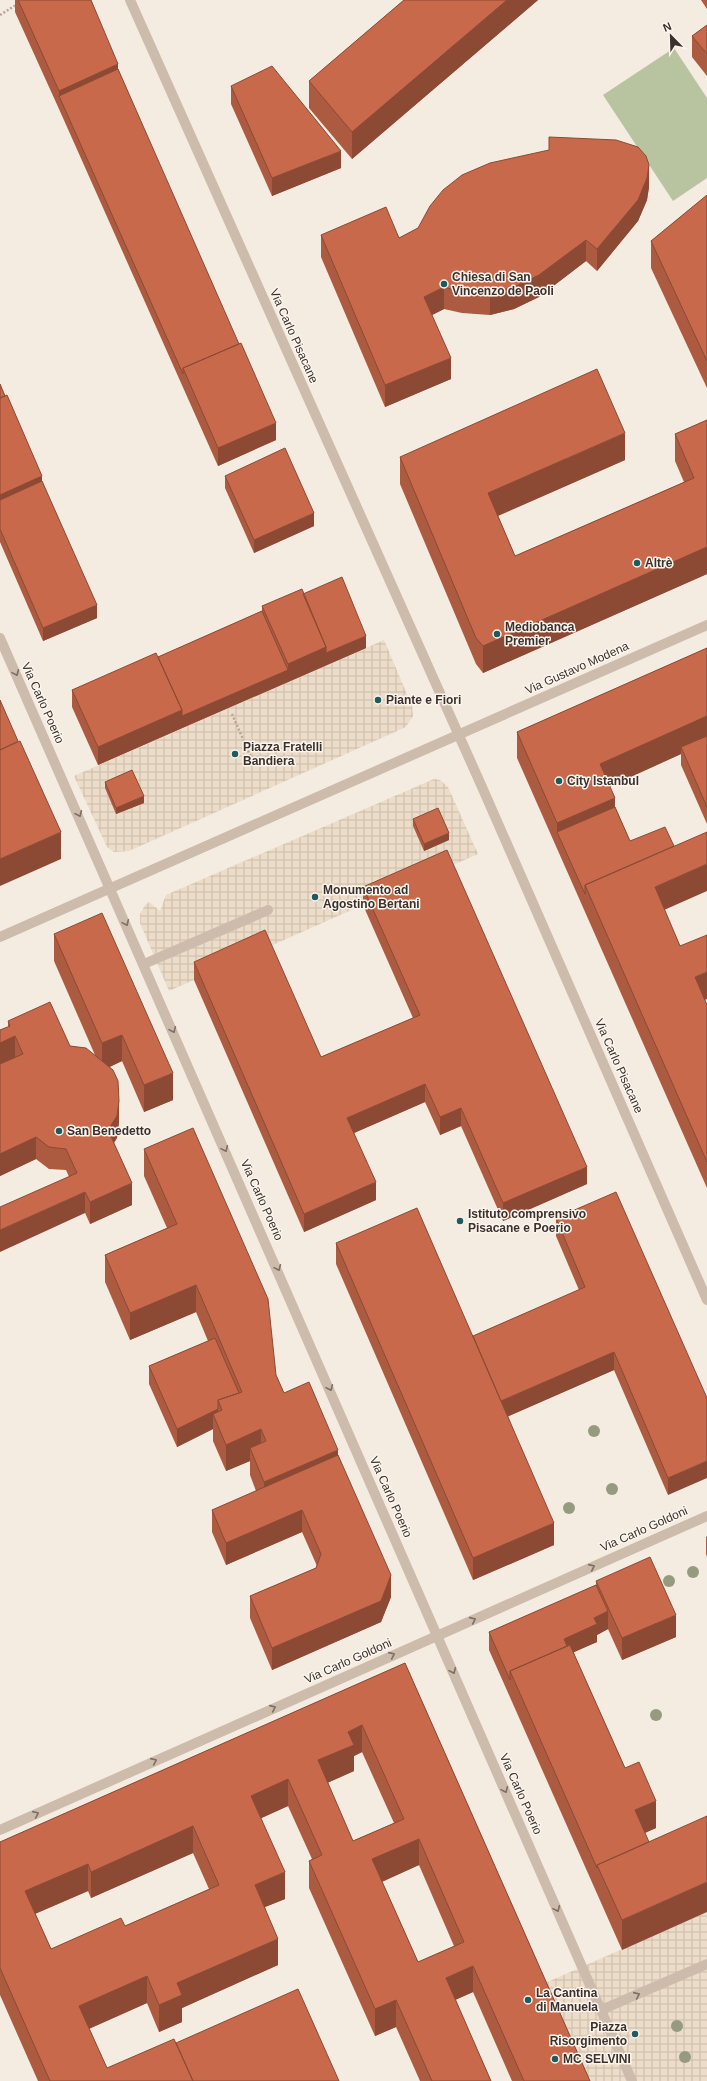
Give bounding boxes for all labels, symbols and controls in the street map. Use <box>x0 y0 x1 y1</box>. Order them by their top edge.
north arrow <box>651 16 691 56</box>
text: N <box>661 20 673 34</box>
place label: Chiesa di San Vincenzo de Paoli <box>452 270 554 298</box>
marker: Chiesa di San Vincenzo de Paoli <box>439 279 449 289</box>
street label: Via Carlo Pisacane <box>267 287 321 386</box>
place label: Altrè <box>645 556 673 570</box>
marker: Altrè <box>632 558 642 568</box>
place label: Mediobanca Premier <box>505 620 575 648</box>
marker: Mediobanca Premier <box>492 629 502 639</box>
street label: Via Gustavo Modena <box>523 639 631 697</box>
street label: Via Carlo Poerio <box>19 660 67 746</box>
one-way arrow <box>11 669 19 677</box>
place label: Piante e Fiori <box>386 693 461 707</box>
marker: Piante e Fiori <box>373 695 383 705</box>
place label: Piazza Fratelli Bandiera <box>243 740 322 768</box>
marker: Piazza Fratelli Bandiera <box>230 749 240 759</box>
place label: City Istanbul <box>567 774 639 788</box>
marker: City Istanbul <box>554 776 564 786</box>
one-way arrow <box>74 811 82 818</box>
place label: Monumento ad Agostino Bertani <box>323 883 420 911</box>
marker: Monumento ad Agostino Bertani <box>310 892 320 902</box>
one-way arrow <box>121 919 129 927</box>
street label: Via Carlo Pisacane <box>592 1017 646 1116</box>
one-way arrow <box>169 1027 177 1034</box>
place label: San Benedetto <box>67 1124 151 1138</box>
marker: San Benedetto <box>54 1126 64 1136</box>
one-way arrow <box>221 1146 229 1153</box>
street label: Via Carlo Poerio <box>238 1157 286 1243</box>
place label: Istituto comprensivo Pisacane e Poerio <box>468 1207 586 1235</box>
marker: Istituto comprensivo Pisacane e Poerio <box>455 1216 465 1226</box>
one-way arrow <box>273 1265 281 1272</box>
one-way arrow <box>325 1384 333 1391</box>
street label: Via Carlo Poerio <box>367 1454 415 1540</box>
street label: Via Carlo Goldoni <box>598 1504 690 1554</box>
one-way arrow <box>587 1564 595 1572</box>
one-way arrow <box>469 1616 476 1624</box>
street label: Via Carlo Goldoni <box>302 1636 394 1686</box>
one-way arrow <box>389 1652 396 1660</box>
one-way arrow <box>448 1667 456 1674</box>
one-way arrow <box>269 1705 277 1713</box>
street label: Via Carlo Poerio <box>497 1751 545 1837</box>
one-way arrow <box>150 1758 158 1766</box>
one-way arrow <box>500 1786 508 1794</box>
one-way arrow <box>31 1811 39 1819</box>
one-way arrow <box>552 1905 560 1913</box>
place label: La Cantina di Manuela <box>536 1986 598 2014</box>
one-way arrow <box>632 1992 640 2000</box>
marker: La Cantina di Manuela <box>523 1995 533 2005</box>
place label: Piazza Risorgimento <box>550 2020 627 2048</box>
marker: Piazza Risorgimento <box>630 2029 640 2039</box>
place label: MC SELVINI <box>563 2052 631 2066</box>
marker: MC SELVINI <box>550 2054 560 2064</box>

